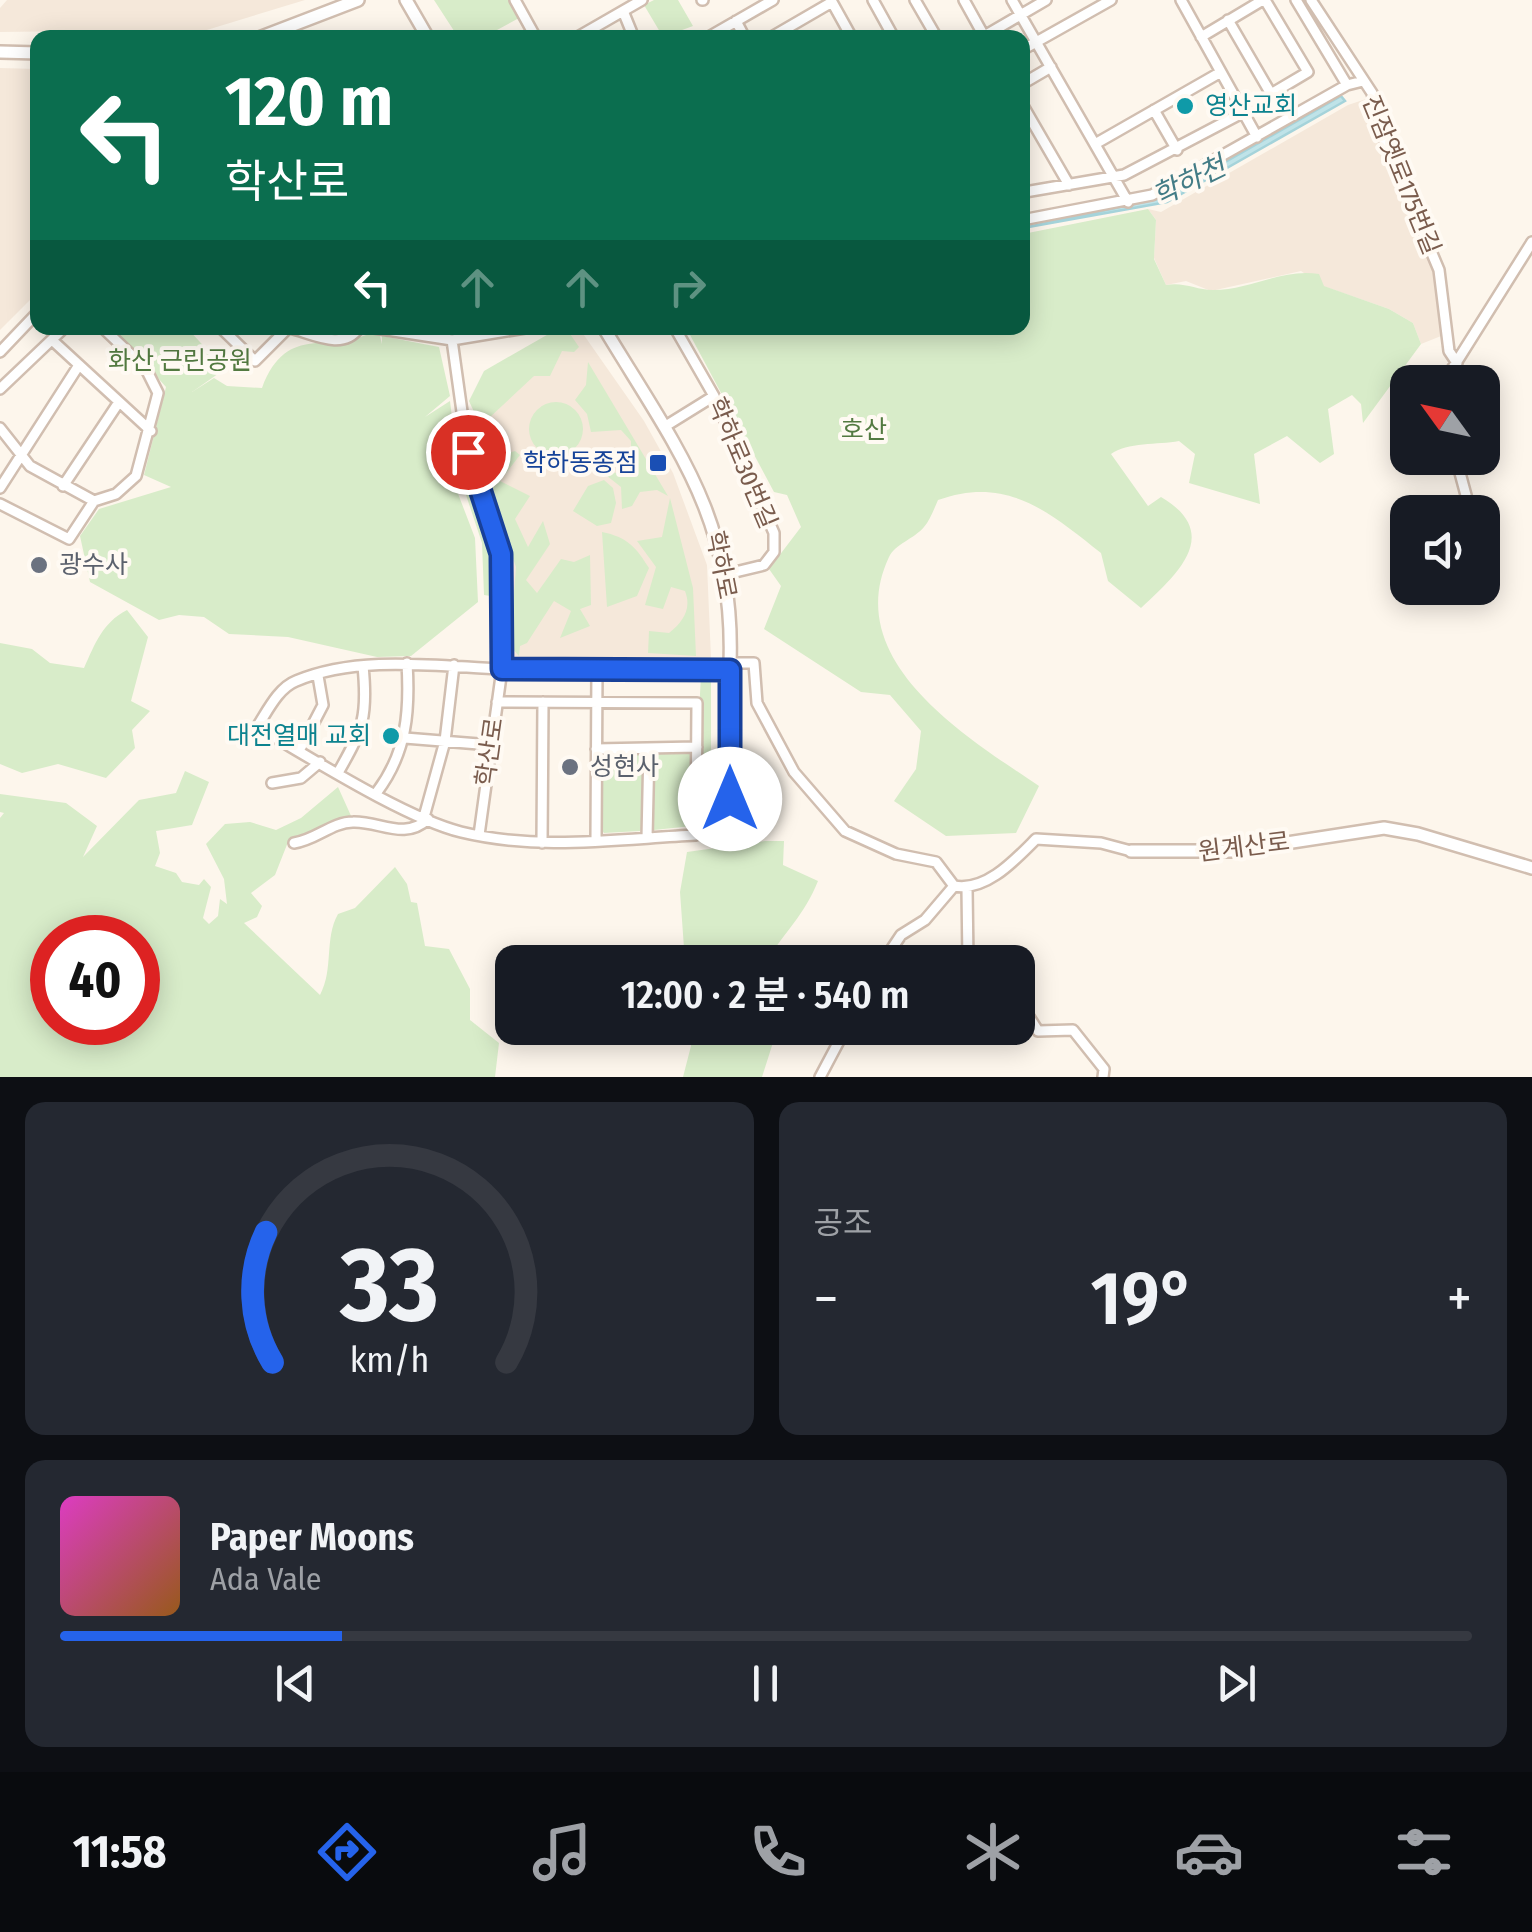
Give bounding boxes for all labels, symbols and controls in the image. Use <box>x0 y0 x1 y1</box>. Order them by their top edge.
text: 120 m <box>225 60 393 144</box>
icon: left <box>60 70 190 200</box>
place label: 영산교회 <box>1205 91 1297 121</box>
street label: 진잠옛로175번길 <box>1355 91 1447 259</box>
marker: 영산교회 <box>1174 95 1196 117</box>
water label: 학하천 <box>1147 148 1234 213</box>
text: 학산로 <box>225 155 349 209</box>
icon: left <box>345 260 400 315</box>
icon: ahead <box>450 260 505 315</box>
icon: ahead <box>555 260 610 315</box>
icon: right <box>660 260 715 315</box>
park label: 화산 근린공원 <box>108 346 252 376</box>
north arrow <box>1390 365 1500 475</box>
map controls <box>1390 365 1500 605</box>
street label: 학하로30번길 <box>701 393 783 533</box>
pin <box>426 410 511 495</box>
park label: 호산 <box>841 415 887 445</box>
icon: arrive <box>441 425 496 480</box>
place label: 학하동종점 <box>523 448 638 478</box>
marker: 학하동종점 <box>647 452 669 474</box>
button: sound <box>1390 495 1500 605</box>
street label: 학하로 <box>700 528 742 602</box>
place label: 광수사 <box>59 550 128 580</box>
marker: 광수사 <box>28 554 50 576</box>
street label: 학산로 <box>470 716 510 788</box>
place label: 대전열매 교회 <box>227 721 371 751</box>
marker: 대전열매 교회 <box>380 725 402 747</box>
position arrow <box>678 747 782 851</box>
place label: 성현사 <box>590 752 659 782</box>
marker: 성현사 <box>559 756 581 778</box>
street label: 원계산로 <box>1197 827 1291 867</box>
speed limit sign: 40 <box>30 915 160 1045</box>
text: 12:00 · 2 분 · 540 m <box>621 972 909 1018</box>
text: 공조 <box>814 1204 872 1242</box>
text: 33 <box>339 1223 438 1348</box>
text: 19° <box>1090 1254 1195 1344</box>
text: − <box>814 1266 838 1332</box>
text: + <box>1447 1266 1472 1332</box>
text: km/h <box>349 1339 429 1381</box>
text: Paper Moons <box>210 1514 414 1560</box>
text: Ada Vale <box>210 1560 322 1598</box>
icon: previous <box>268 1656 323 1711</box>
icon: pause <box>738 1656 793 1711</box>
icon: next <box>1209 1656 1264 1711</box>
icon: directions <box>312 1817 382 1887</box>
icon: music <box>527 1817 597 1887</box>
icon: phone <box>743 1817 813 1887</box>
icon: climate <box>958 1817 1028 1887</box>
icon: car <box>1174 1817 1244 1887</box>
icon: filters <box>1389 1817 1459 1887</box>
text: 11:58 <box>73 1825 167 1879</box>

